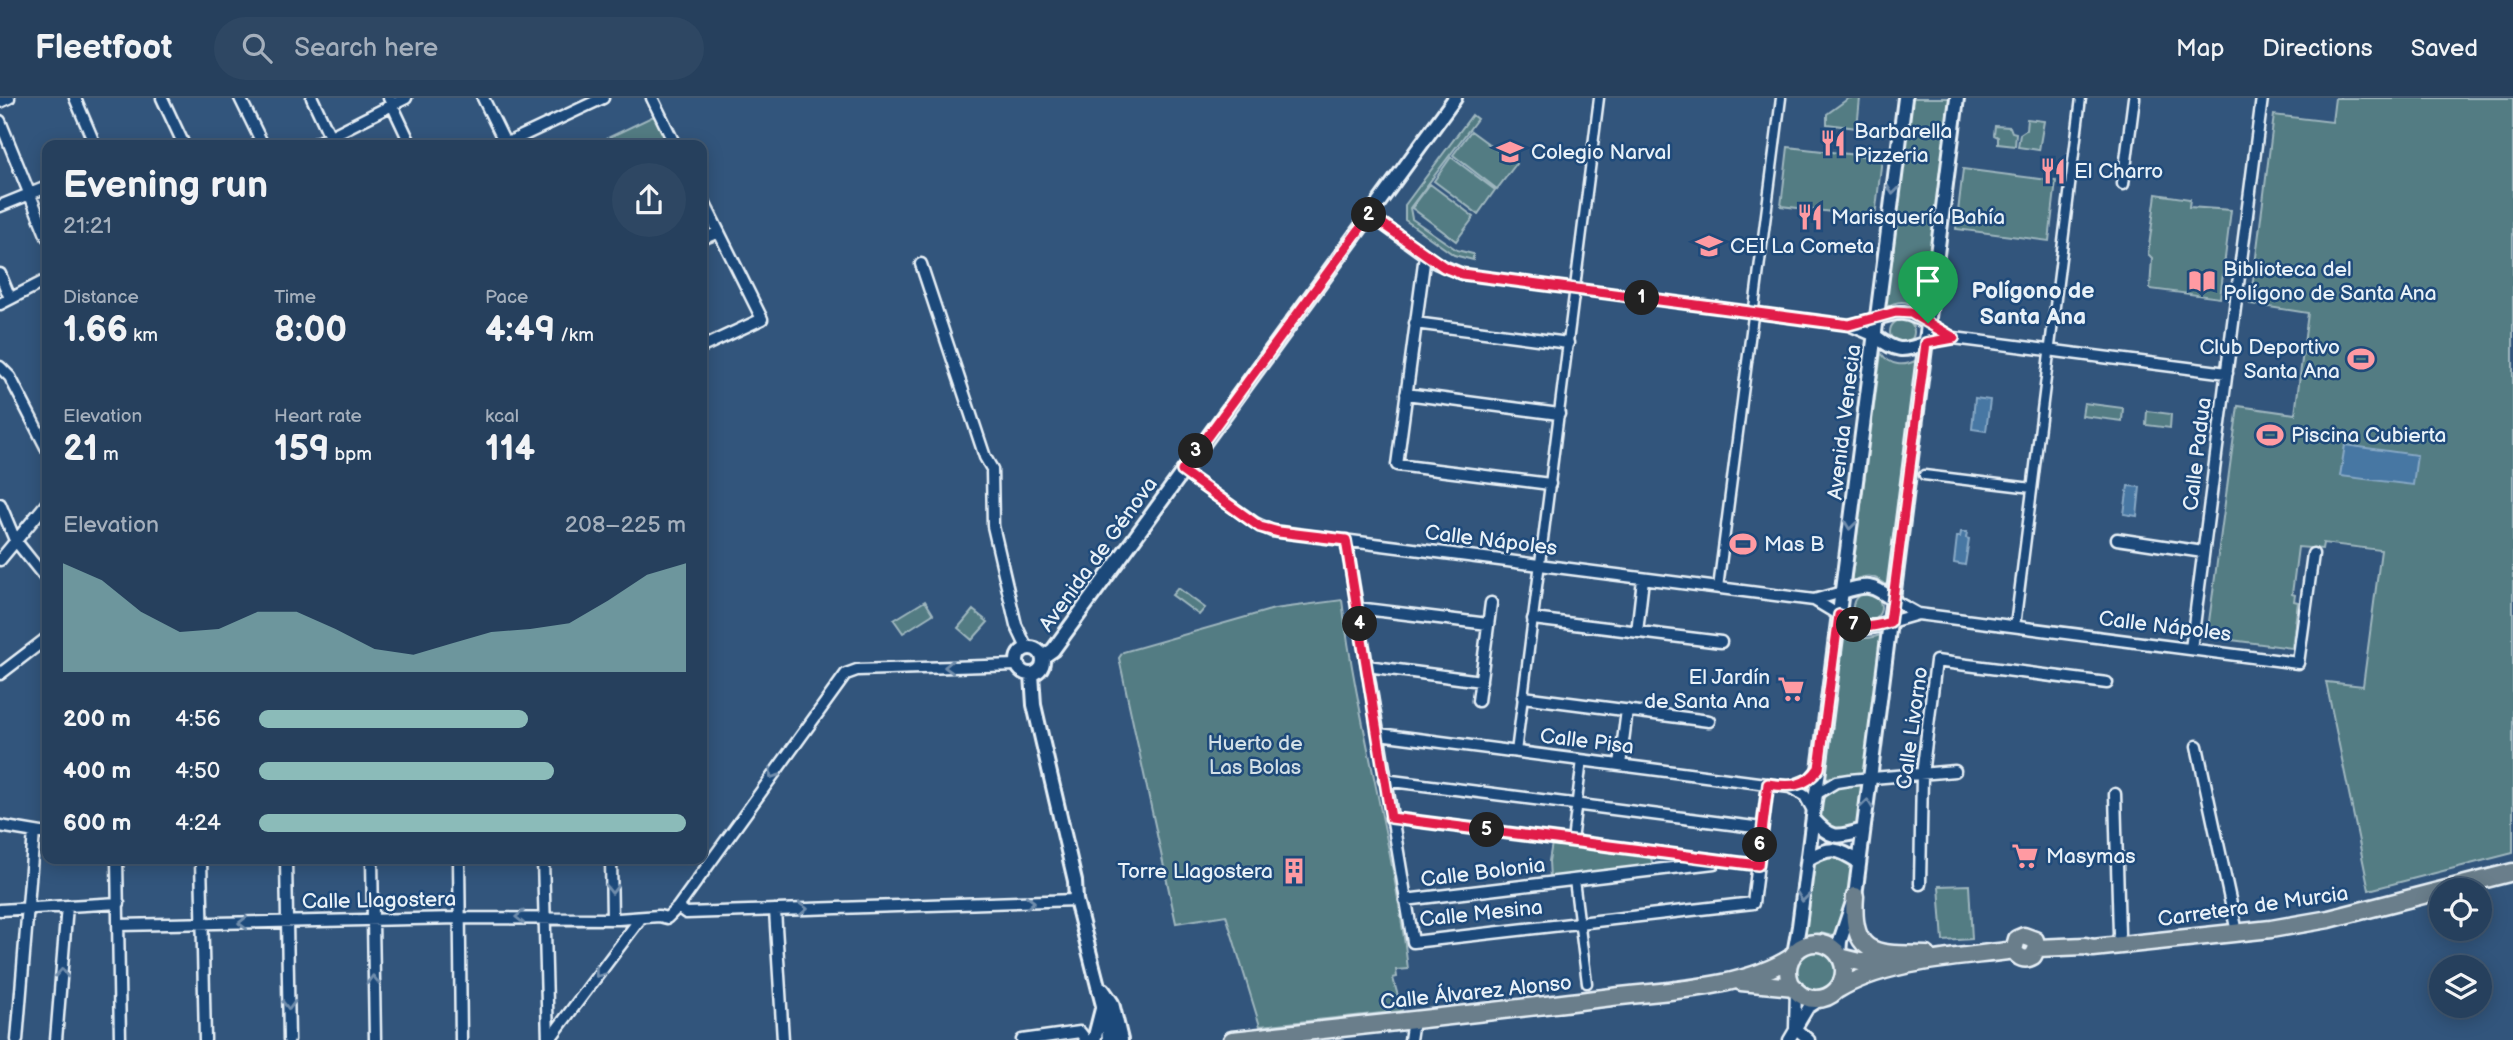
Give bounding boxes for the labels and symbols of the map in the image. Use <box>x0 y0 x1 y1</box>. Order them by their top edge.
place label: Barbarella Pizzeria <box>1854 119 1952 168</box>
restaurant icon: Barbarella Pizzeria <box>1818 128 1848 158</box>
school or university icon: Colegio Narval <box>1495 137 1525 167</box>
place label: Colegio Narval <box>1531 140 1671 165</box>
restaurant icon: El Charro <box>2038 156 2068 186</box>
place label: El Charro <box>2074 159 2163 184</box>
one-way arrow <box>1886 184 1901 196</box>
pin: 2 <box>1352 198 1386 232</box>
restaurant icon: Marisquería Bahía <box>1795 202 1825 232</box>
place label: Marisquería Bahía <box>1831 205 2005 230</box>
school or university icon: CEI La Cometa <box>1694 231 1724 261</box>
place label: CEI La Cometa <box>1730 234 1874 259</box>
pin <box>1898 251 1958 323</box>
place label: Biblioteca del Polígono de Santa Ana <box>2223 257 2437 306</box>
library icon: Biblioteca del Polígono de Santa Ana <box>2187 266 2217 296</box>
district label: Polígono de Santa Ana <box>1972 277 2094 331</box>
pin: 1 <box>1624 280 1660 316</box>
place label: Club Deportivo Santa Ana <box>2199 335 2340 384</box>
street label: Avenida Venecia <box>1823 343 1866 501</box>
sports icon: Club Deportivo Santa Ana <box>2346 344 2376 374</box>
street label: Calle Padua <box>2178 396 2217 512</box>
sports icon: Piscina Cubierta <box>2255 420 2285 450</box>
place label: Piscina Cubierta <box>2291 423 2446 448</box>
pin: 3 <box>1178 434 1214 468</box>
street label: Avenida de Génova <box>1034 472 1163 636</box>
street label: Calle Nápoles <box>1423 520 1559 561</box>
one-way arrow <box>1843 520 1858 531</box>
sports icon: Mas B <box>1728 529 1758 559</box>
place label: Mas B <box>1764 532 1824 557</box>
pin: 4 <box>1342 606 1378 642</box>
street label: Calle Nápoles <box>2097 606 2233 647</box>
pin: 7 <box>1836 608 1871 642</box>
one-way arrow <box>943 659 953 675</box>
place label: El Jardín de Santa Ana <box>1644 665 1770 714</box>
street label: Calle Livorno <box>1892 665 1933 791</box>
supermarket icon: El Jardín de Santa Ana <box>1776 674 1806 704</box>
street label: Calle Pisa <box>1538 723 1635 760</box>
park label: Huerto de Las Bolas <box>1207 731 1303 780</box>
one-way arrow <box>769 767 782 779</box>
one-way arrow <box>1859 798 1874 810</box>
pin: 5 <box>1470 812 1504 848</box>
pin: 6 <box>1742 828 1778 862</box>
supermarket icon: Masymas <box>2010 841 2040 871</box>
place label: Masymas <box>2046 844 2136 869</box>
street label: Calle Bolonia <box>1419 852 1547 893</box>
building icon: Torre Llagostera <box>1279 856 1309 886</box>
place label: Torre Llagostera <box>1117 859 1273 884</box>
street label: Carretera de Murcia <box>2156 881 2350 932</box>
one-way arrow <box>604 884 619 895</box>
street label: Calle Llagostera <box>302 887 456 914</box>
one-way arrow <box>1795 891 1810 903</box>
one-way arrow <box>1025 894 1036 909</box>
street label: Calle Mesina <box>1418 895 1544 932</box>
one-way arrow <box>798 901 809 917</box>
one-way arrow <box>514 909 524 925</box>
one-way arrow <box>238 915 249 930</box>
one-way arrow <box>595 966 607 978</box>
one-way arrow <box>54 967 69 978</box>
street label: Calle Álvarez Alonso <box>1379 970 1573 1015</box>
one-way arrow <box>366 974 381 985</box>
one-way arrow <box>281 1000 296 1011</box>

